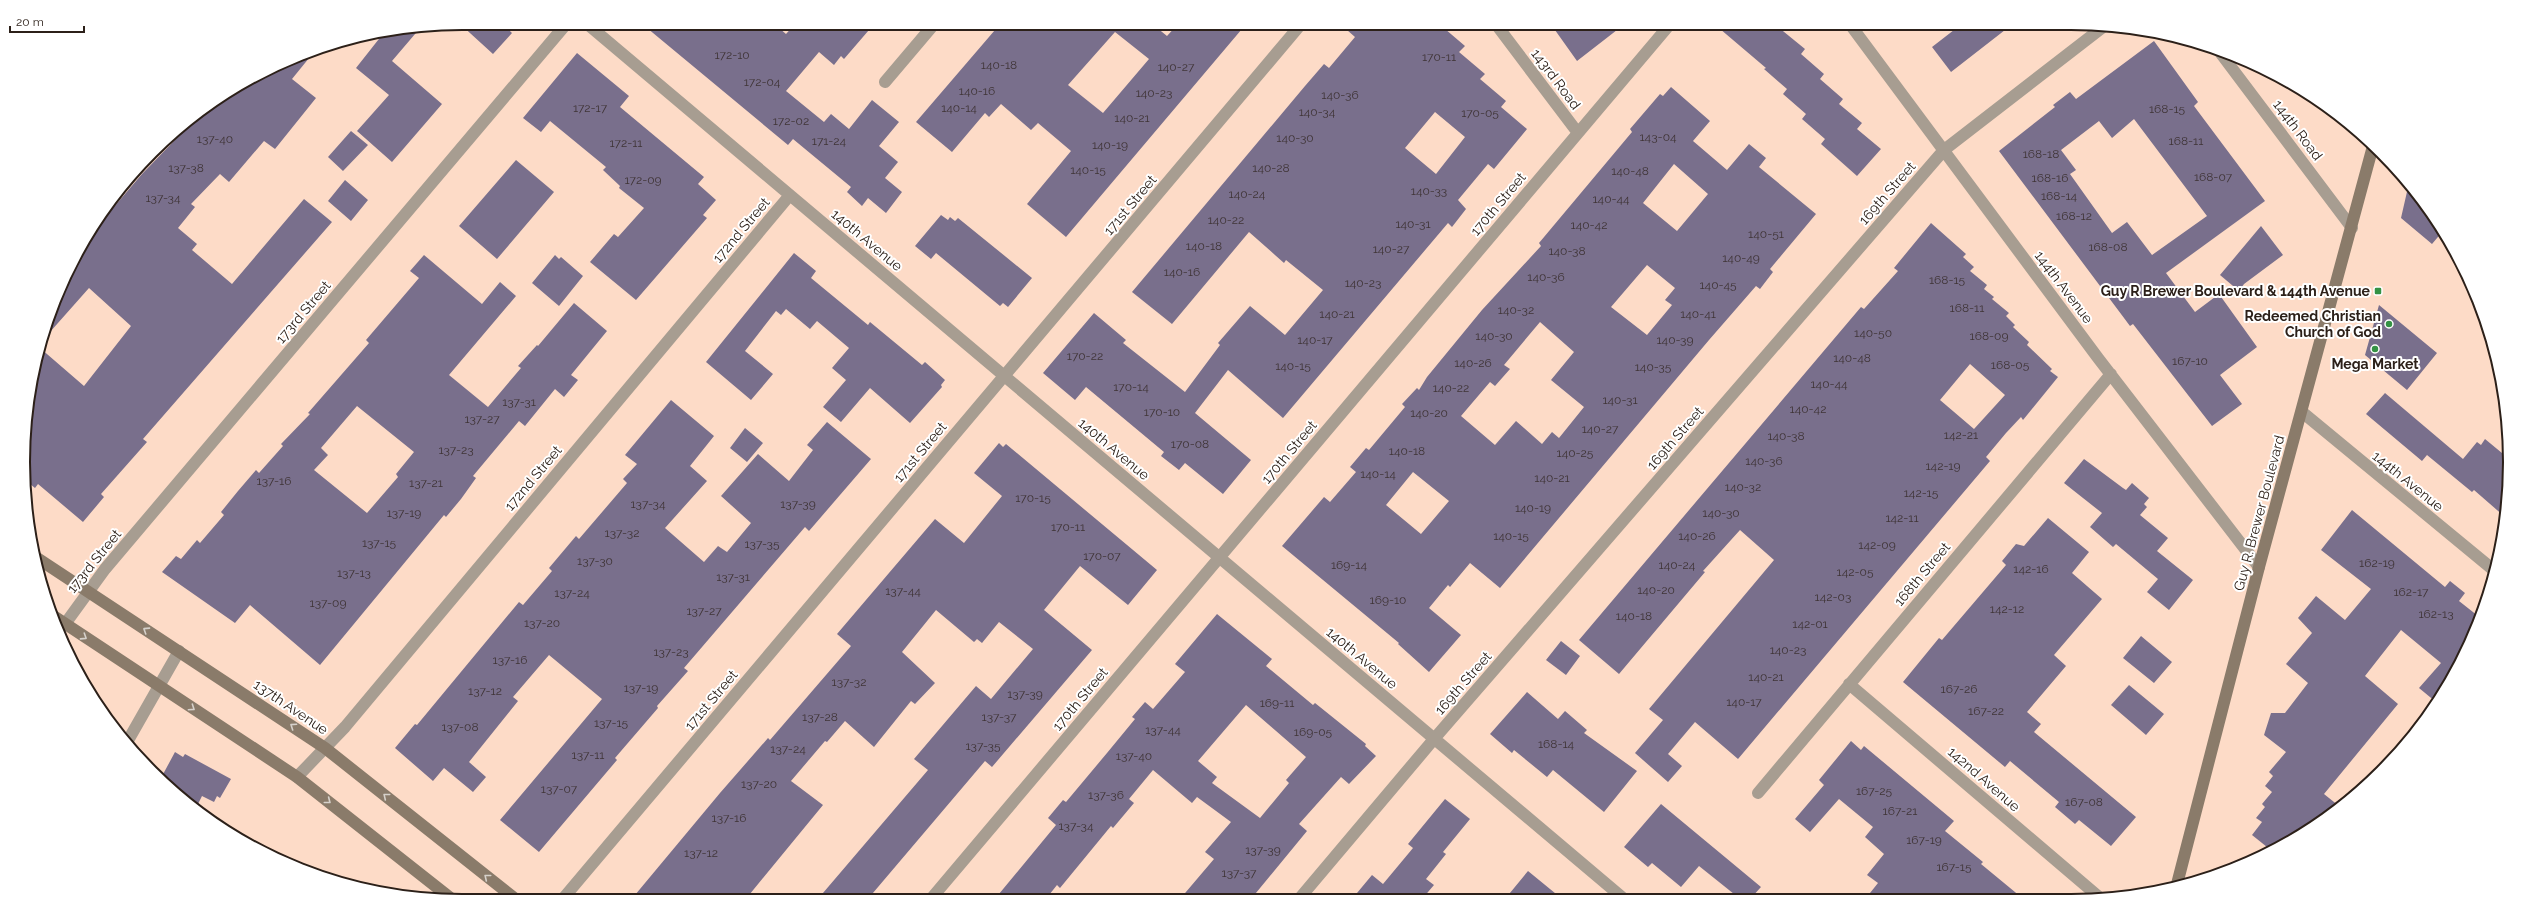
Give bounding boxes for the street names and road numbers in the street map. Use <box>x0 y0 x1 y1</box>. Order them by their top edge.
street label: 143rd Road <box>1528 46 1584 112</box>
street label: 144th Road <box>2270 97 2326 163</box>
street label: 169th Street <box>1855 158 1919 228</box>
street label: 170th Street <box>1467 169 1529 239</box>
street label: 171st Street <box>1100 172 1160 238</box>
street label: 172nd Street <box>709 194 773 266</box>
street label: 140th Avenue <box>828 206 906 274</box>
street label: 144th Avenue <box>2032 248 2096 326</box>
street label: 173rd Street <box>272 277 334 347</box>
street label: 169th Street <box>1643 403 1707 473</box>
street label: 140th Avenue <box>1075 415 1153 483</box>
street label: 170th Street <box>1258 417 1320 487</box>
street label: 171st Street <box>890 419 950 485</box>
street label: Guy R. Brewer Boulevard <box>2231 434 2287 592</box>
street label: 172nd Street <box>501 442 565 514</box>
street label: 144th Avenue <box>2369 448 2447 514</box>
street label: 173rd Street <box>64 526 125 596</box>
street label: 168th Street <box>1891 539 1953 609</box>
street label: 140th Avenue <box>1323 624 1401 692</box>
street label: 169th Street <box>1431 648 1495 718</box>
street label: 170th Street <box>1049 664 1111 734</box>
street label: 171st Street <box>681 667 741 733</box>
street label: 137th Avenue <box>251 676 331 738</box>
street label: 142nd Avenue <box>1945 743 2023 815</box>

